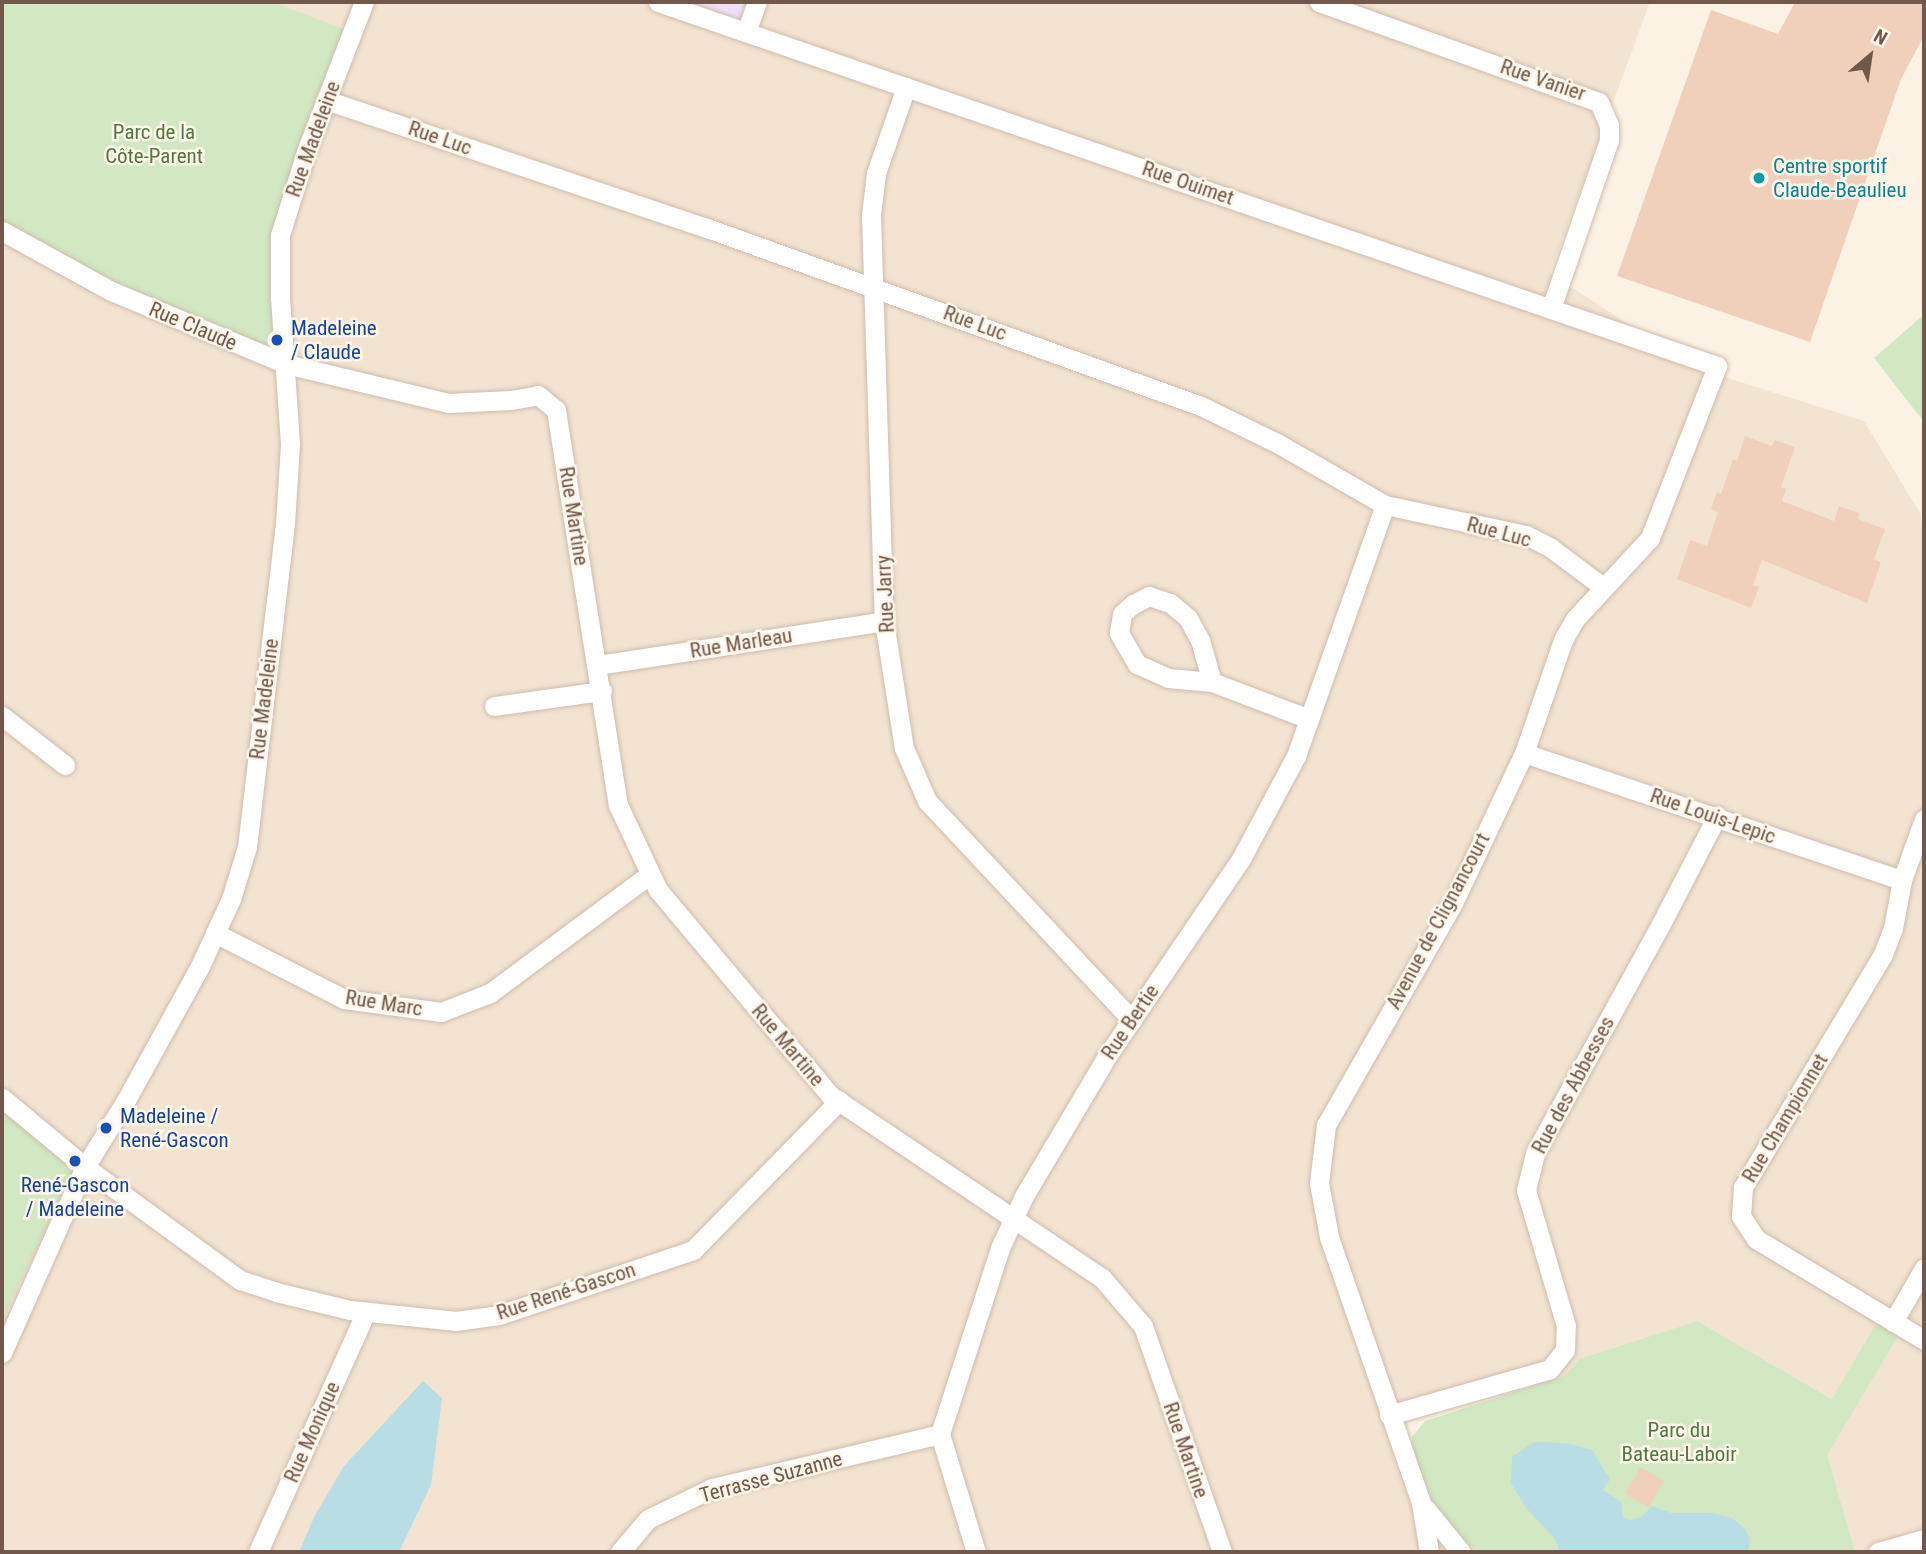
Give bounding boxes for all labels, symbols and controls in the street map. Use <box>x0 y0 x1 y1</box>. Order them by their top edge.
north arrow <box>1835 21 1905 91</box>
text: N <box>1870 24 1891 50</box>
street label: Rue Vanier <box>1497 54 1589 106</box>
street label: Rue Madeleine <box>280 78 346 200</box>
street label: Rue Luc <box>405 115 475 161</box>
park label: Parc de la Côte-Parent <box>105 119 203 169</box>
place label: Centre sportif Claude-Beaulieu <box>1773 153 1907 203</box>
street label: Rue Ouimet <box>1139 156 1237 210</box>
marker: Centre sportif Claude-Beaulieu <box>1751 170 1767 186</box>
street label: Rue Claude <box>145 296 241 356</box>
street label: Rue Luc <box>940 300 1010 346</box>
place label: Madeleine / Claude <box>291 315 377 365</box>
marker: Madeleine / Claude <box>269 332 285 348</box>
street label: Rue Martine <box>554 465 594 567</box>
street label: Rue Luc <box>1464 511 1534 553</box>
street label: Rue Jarry <box>870 554 900 634</box>
street label: Rue Marleau <box>688 622 794 664</box>
street label: Rue Madeleine <box>244 637 284 761</box>
street label: Rue Louis-Lepic <box>1647 783 1779 849</box>
street label: Avenue de Clignancourt <box>1381 828 1495 1014</box>
street label: Rue Bertie <box>1096 980 1164 1064</box>
street label: Rue Marc <box>344 984 424 1022</box>
street label: Rue Martine <box>746 999 830 1091</box>
street label: Rue des Abbesses <box>1526 1012 1620 1158</box>
street label: Rue Championnet <box>1737 1049 1833 1187</box>
place label: Madeleine / René-Gascon <box>120 1103 229 1153</box>
marker: Madeleine / René-Gascon <box>98 1120 114 1136</box>
marker: René-Gascon / Madeleine <box>67 1153 83 1169</box>
place label: René-Gascon / Madeleine <box>21 1172 129 1222</box>
street label: Rue René-Gascon <box>493 1257 639 1325</box>
street label: Rue Monique <box>279 1378 345 1486</box>
street label: Rue Martine <box>1158 1399 1214 1501</box>
park label: Parc du Bateau-Laboir <box>1621 1417 1737 1467</box>
street label: Terrasse Suzanne <box>697 1446 845 1508</box>

